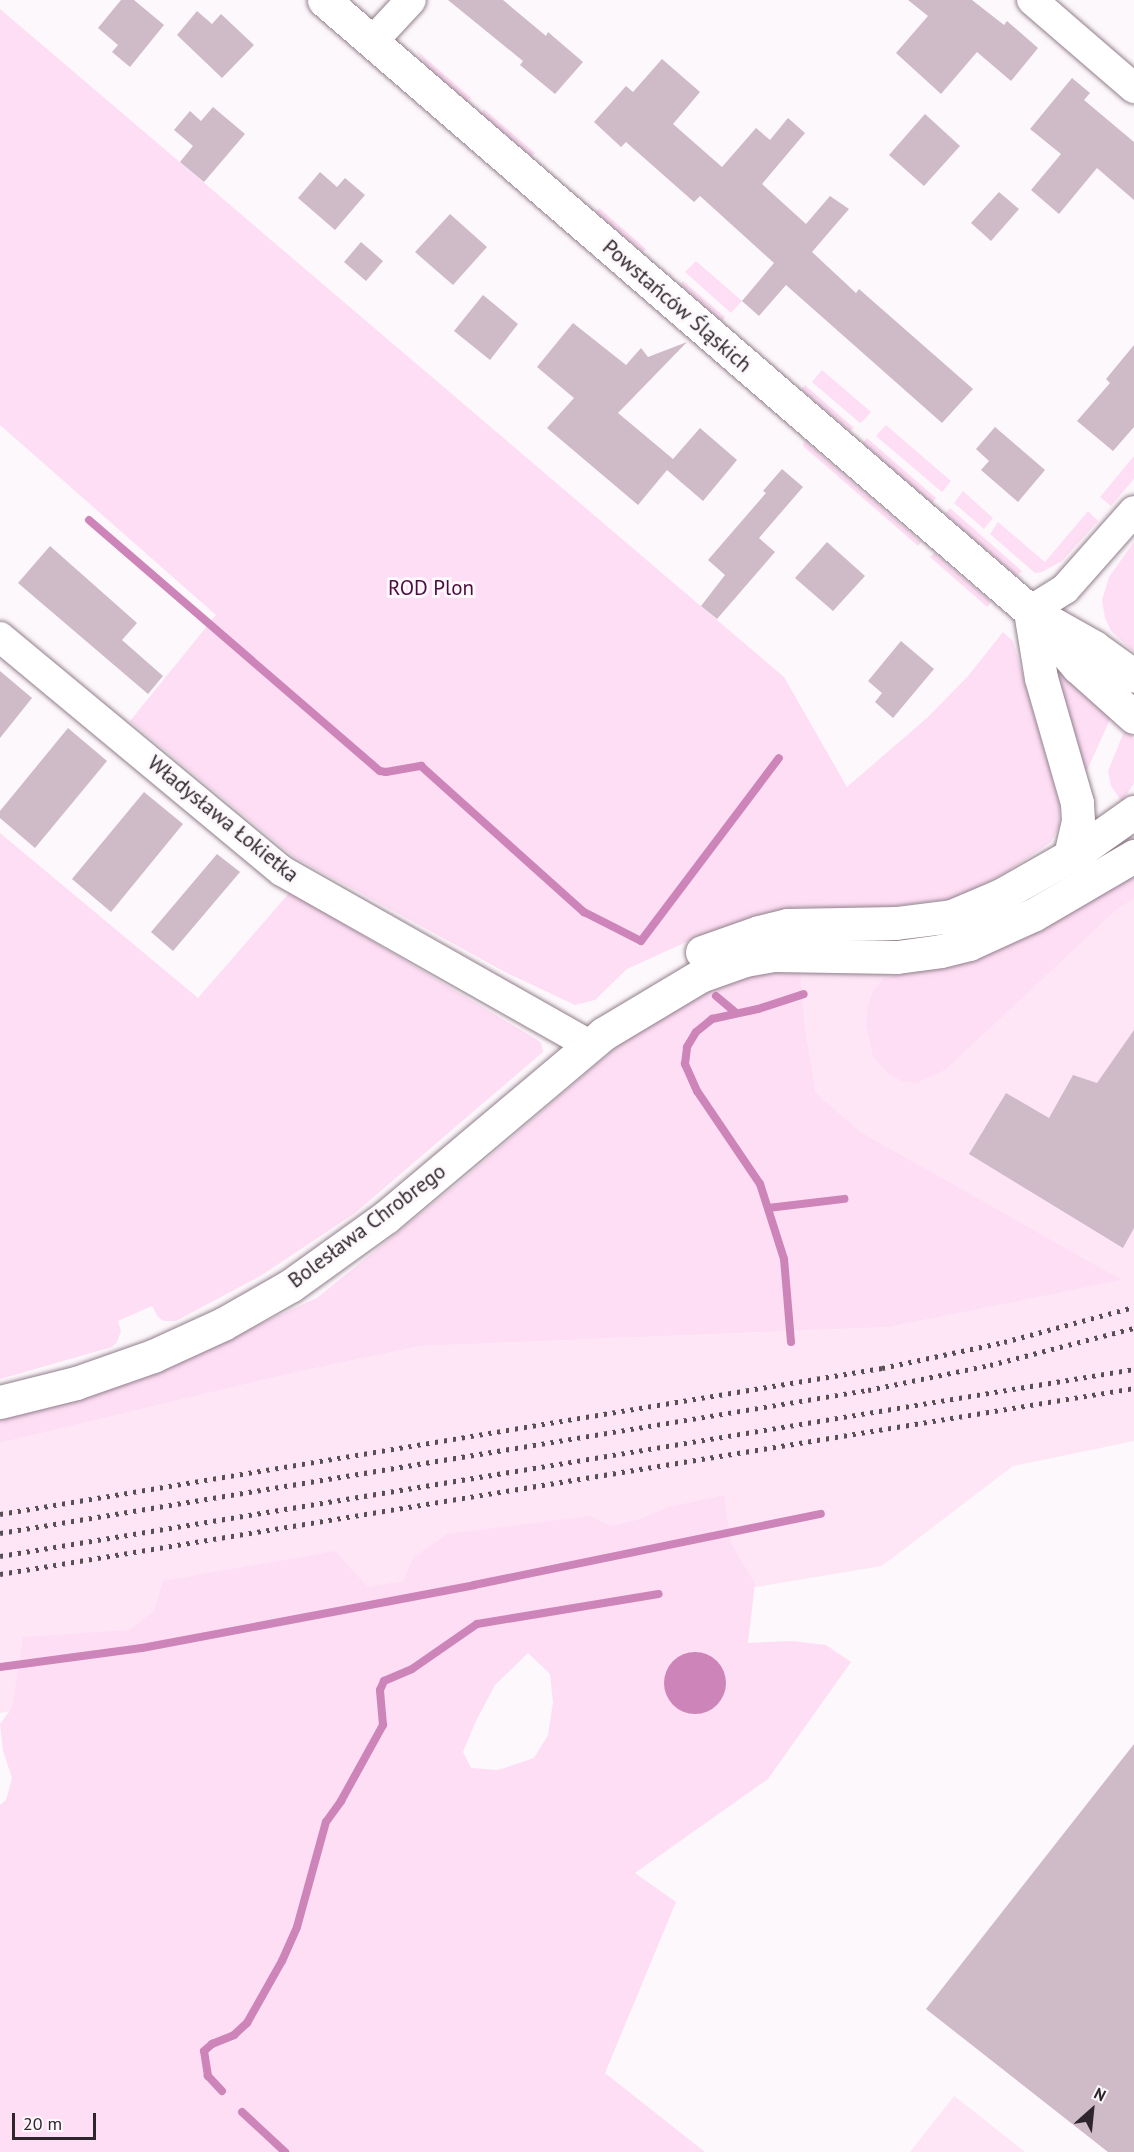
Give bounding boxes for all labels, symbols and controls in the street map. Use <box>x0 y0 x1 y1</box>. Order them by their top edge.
street label: Powstańców Śląskich <box>597 234 757 378</box>
park label: ROD Plon <box>388 575 474 601</box>
street label: Władysława Łokietka <box>143 750 303 888</box>
street label: Bolesława Chrobrego <box>283 1159 451 1293</box>
north arrow <box>1062 2080 1122 2140</box>
text: N <box>1091 2083 1109 2105</box>
scale bar <box>15 2101 99 2139</box>
text: 20 m <box>23 2112 62 2135</box>

